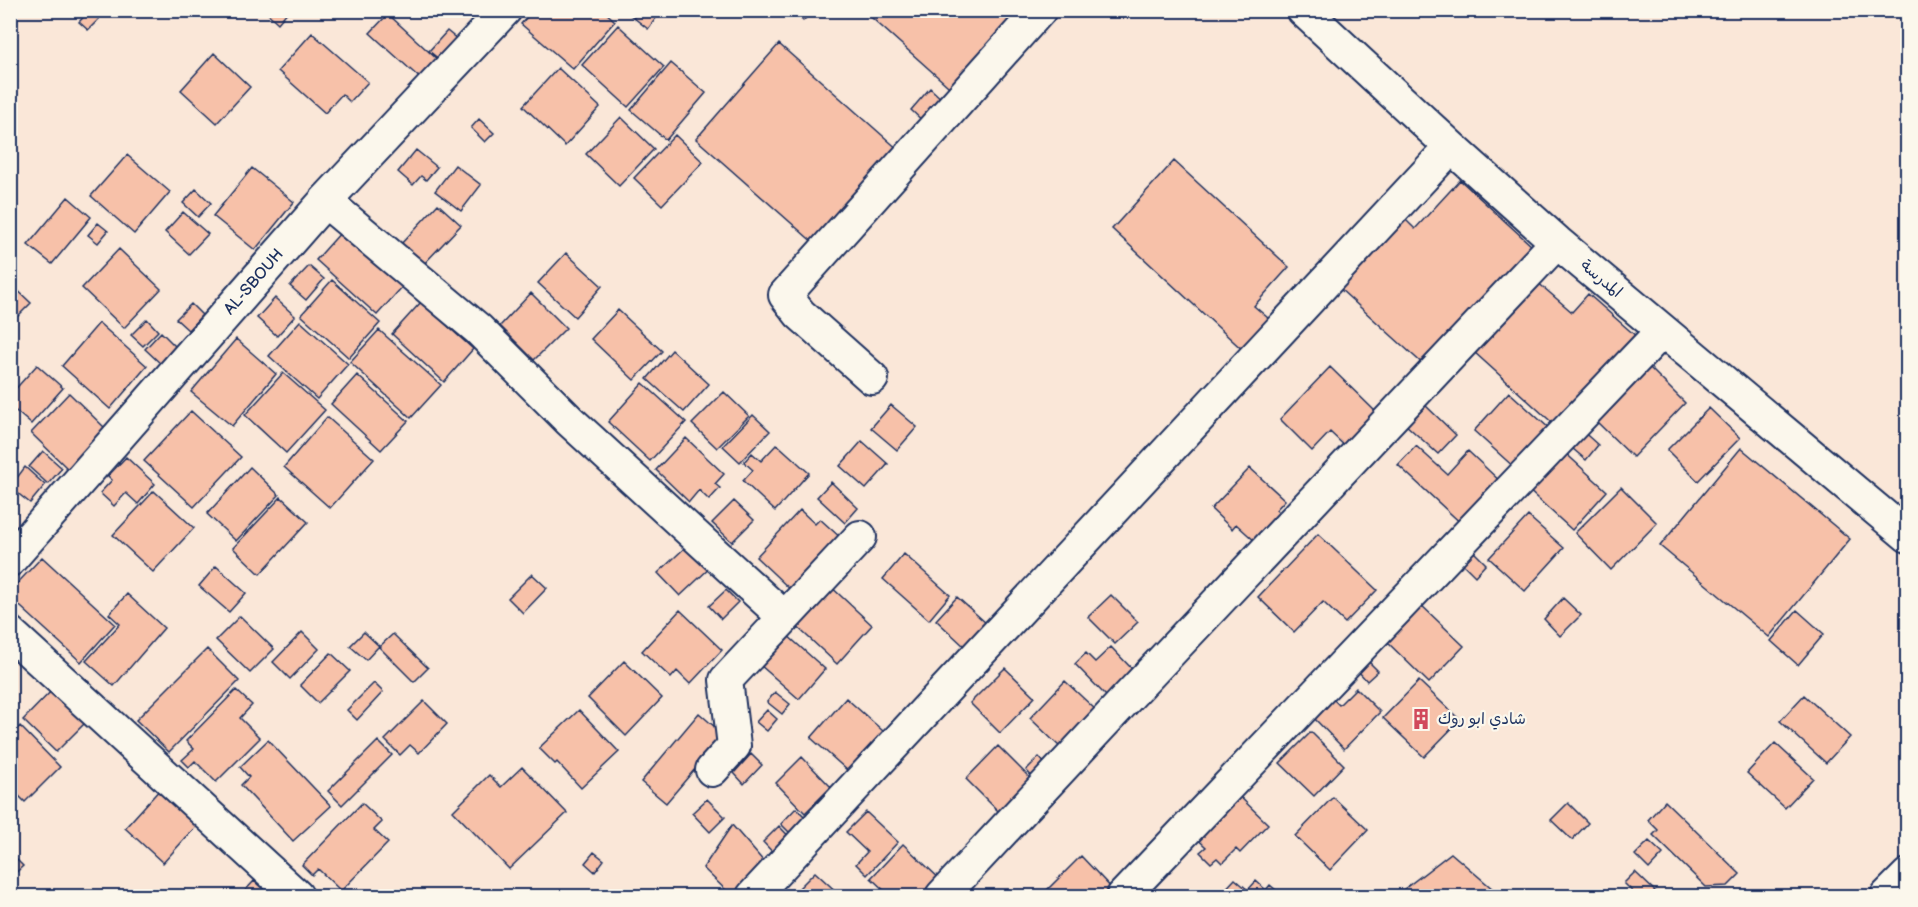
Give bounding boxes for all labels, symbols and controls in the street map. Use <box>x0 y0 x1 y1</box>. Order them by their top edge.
street label: AL-SBOUH <box>220 245 288 319</box>
street label: المدرسة <box>1576 256 1626 302</box>
building icon: شادي ابو روك <box>1409 707 1433 731</box>
place label: شادي ابو روك <box>1438 710 1526 730</box>

